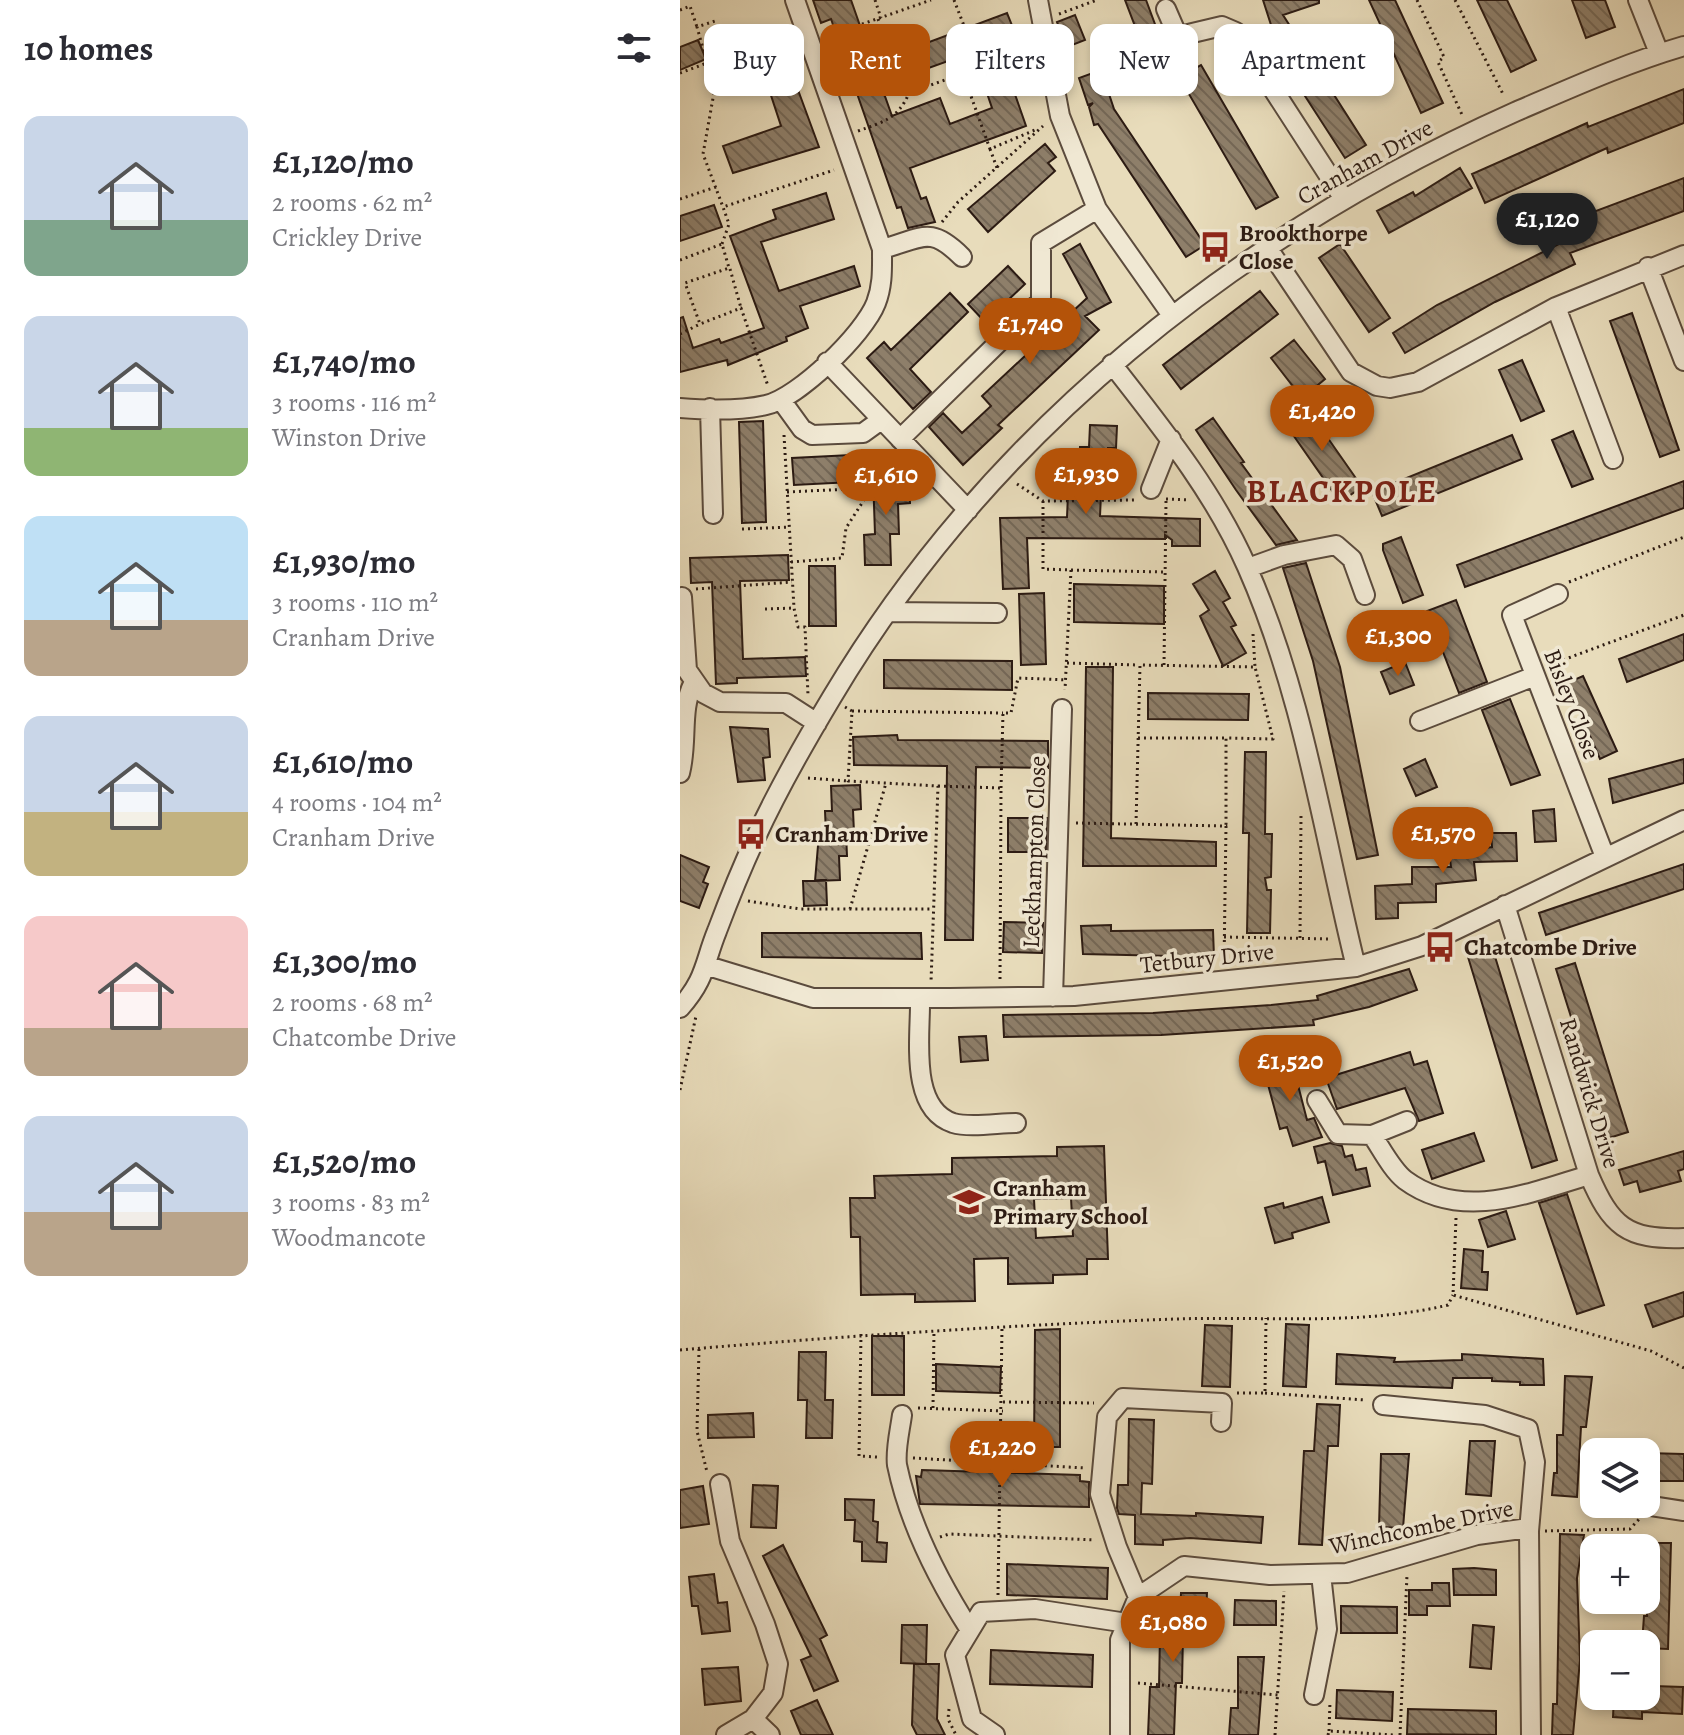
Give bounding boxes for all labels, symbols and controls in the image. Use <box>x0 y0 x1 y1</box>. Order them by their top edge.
chip: Buy <box>704 24 804 96</box>
chip: Rent <box>820 24 930 96</box>
chip: Filters <box>946 24 1074 96</box>
chip: New <box>1090 24 1198 96</box>
chip: Apartment <box>1214 24 1394 96</box>
text: 10 homes <box>24 25 153 72</box>
icon: filters <box>612 26 656 70</box>
street label: Cranham Drive <box>1291 112 1439 212</box>
text: £1,120/mo <box>272 138 414 185</box>
icon: home <box>88 148 184 244</box>
text: 2 rooms · 62 m² <box>272 185 432 220</box>
pin: £1,120 <box>1482 193 1612 261</box>
text: £1,120 <box>1515 201 1579 236</box>
place label: Brookthorpe Close <box>1239 217 1368 277</box>
text: Crickley Drive <box>272 220 422 255</box>
bus stop icon: Brookthorpe Close <box>1198 230 1232 264</box>
pin: £1,740 <box>965 298 1095 366</box>
text: £1,740 <box>997 306 1063 341</box>
text: £1,740/mo <box>272 338 416 385</box>
icon: home <box>88 348 184 444</box>
text: 3 rooms · 116 m² <box>272 385 436 420</box>
pin: £1,420 <box>1257 385 1387 453</box>
text: £1,420 <box>1288 393 1356 428</box>
text: Winston Drive <box>272 420 427 455</box>
pin: £1,930 <box>1021 448 1151 516</box>
pin: £1,610 <box>821 449 951 517</box>
text: £1,930 <box>1053 456 1119 491</box>
text: £1,610 <box>854 457 918 492</box>
district label: BLACKPOLE <box>1246 469 1438 513</box>
text: £1,930/mo <box>272 538 416 585</box>
icon: home <box>88 548 184 644</box>
text: 3 rooms · 110 m² <box>272 585 438 620</box>
pin: £1,300 <box>1333 610 1463 678</box>
text: £1,300 <box>1364 618 1432 653</box>
text: Cranham Drive <box>272 620 435 655</box>
street label: Bisley Close <box>1536 644 1608 764</box>
text: £1,610/mo <box>272 738 413 785</box>
icon: home <box>88 748 184 844</box>
street label: Leckhampton Close <box>1015 755 1053 949</box>
text: 4 rooms · 104 m² <box>272 785 442 820</box>
pin: £1,570 <box>1378 807 1508 875</box>
text: £1,570 <box>1410 815 1476 850</box>
bus stop icon: Cranham Drive <box>734 817 768 851</box>
place label: Cranham Drive <box>775 818 928 850</box>
text: Cranham Drive <box>272 820 435 855</box>
bus stop icon: Chatcombe Drive <box>1423 930 1457 964</box>
place label: Chatcombe Drive <box>1464 931 1637 963</box>
street label: Tetbury Drive <box>1138 935 1276 981</box>
text: £1,300/mo <box>272 938 417 985</box>
icon: home <box>88 948 184 1044</box>
text: 2 rooms · 68 m² <box>272 985 433 1020</box>
street label: Randwick Drive <box>1552 1014 1628 1172</box>
text: Chatcombe Drive <box>272 1020 456 1055</box>
pin: £1,520 <box>1225 1035 1355 1103</box>
text: £1,520 <box>1257 1043 1323 1078</box>
text: £1,520/mo <box>272 1138 416 1185</box>
icon: home <box>88 1148 184 1244</box>
place label: Cranham Primary School <box>993 1172 1148 1232</box>
text: 3 rooms · 83 m² <box>272 1185 430 1220</box>
school or university icon: Cranham Primary School <box>952 1185 986 1219</box>
text: Woodmancote <box>272 1220 426 1255</box>
pin: £1,220 <box>937 1421 1067 1489</box>
text: £1,220 <box>968 1429 1036 1464</box>
map controls <box>1580 1438 1660 1710</box>
button: layers <box>1580 1438 1660 1518</box>
street label: Winchcombe Drive <box>1325 1492 1516 1562</box>
button: + <box>1580 1534 1660 1614</box>
pin: £1,080 <box>1108 1596 1238 1664</box>
text: £1,080 <box>1139 1604 1207 1639</box>
button: − <box>1580 1630 1660 1710</box>

